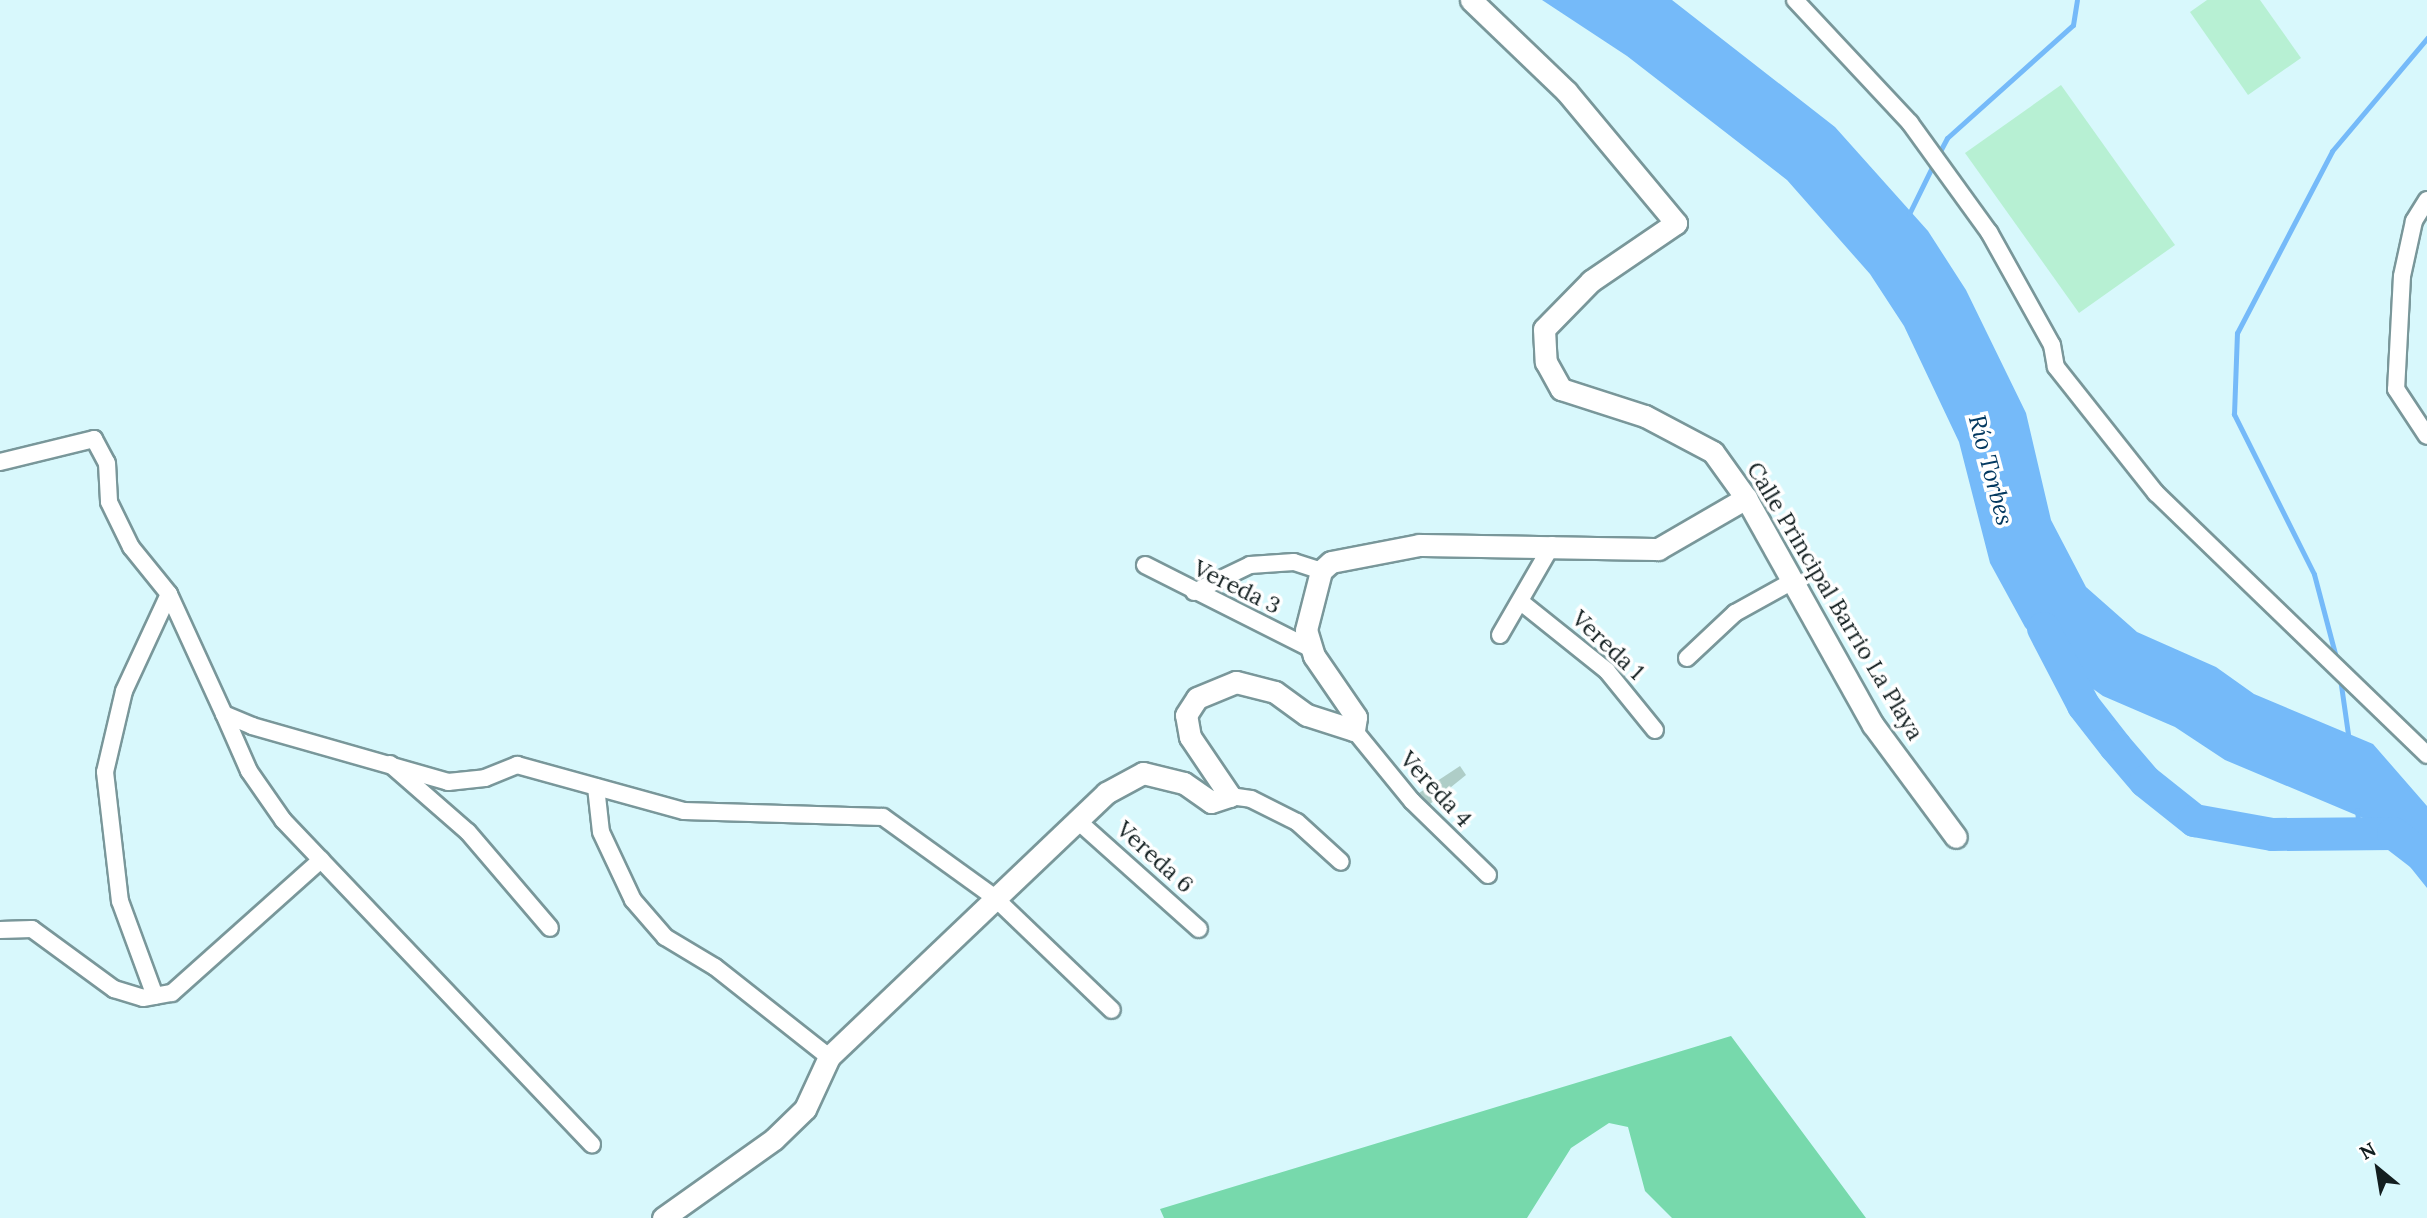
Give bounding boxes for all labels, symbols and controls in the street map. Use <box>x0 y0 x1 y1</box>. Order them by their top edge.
water label: Río Torbes <box>1962 412 2020 528</box>
street label: Calle Principal Barrio La Playa <box>1741 457 1929 745</box>
street label: Vereda 3 <box>1189 554 1285 620</box>
street label: Vereda 1 <box>1566 605 1650 685</box>
street label: Vereda 4 <box>1394 746 1478 832</box>
street label: Vereda 6 <box>1111 815 1199 899</box>
north arrow <box>2343 1134 2413 1204</box>
text: N <box>2355 1137 2380 1165</box>

